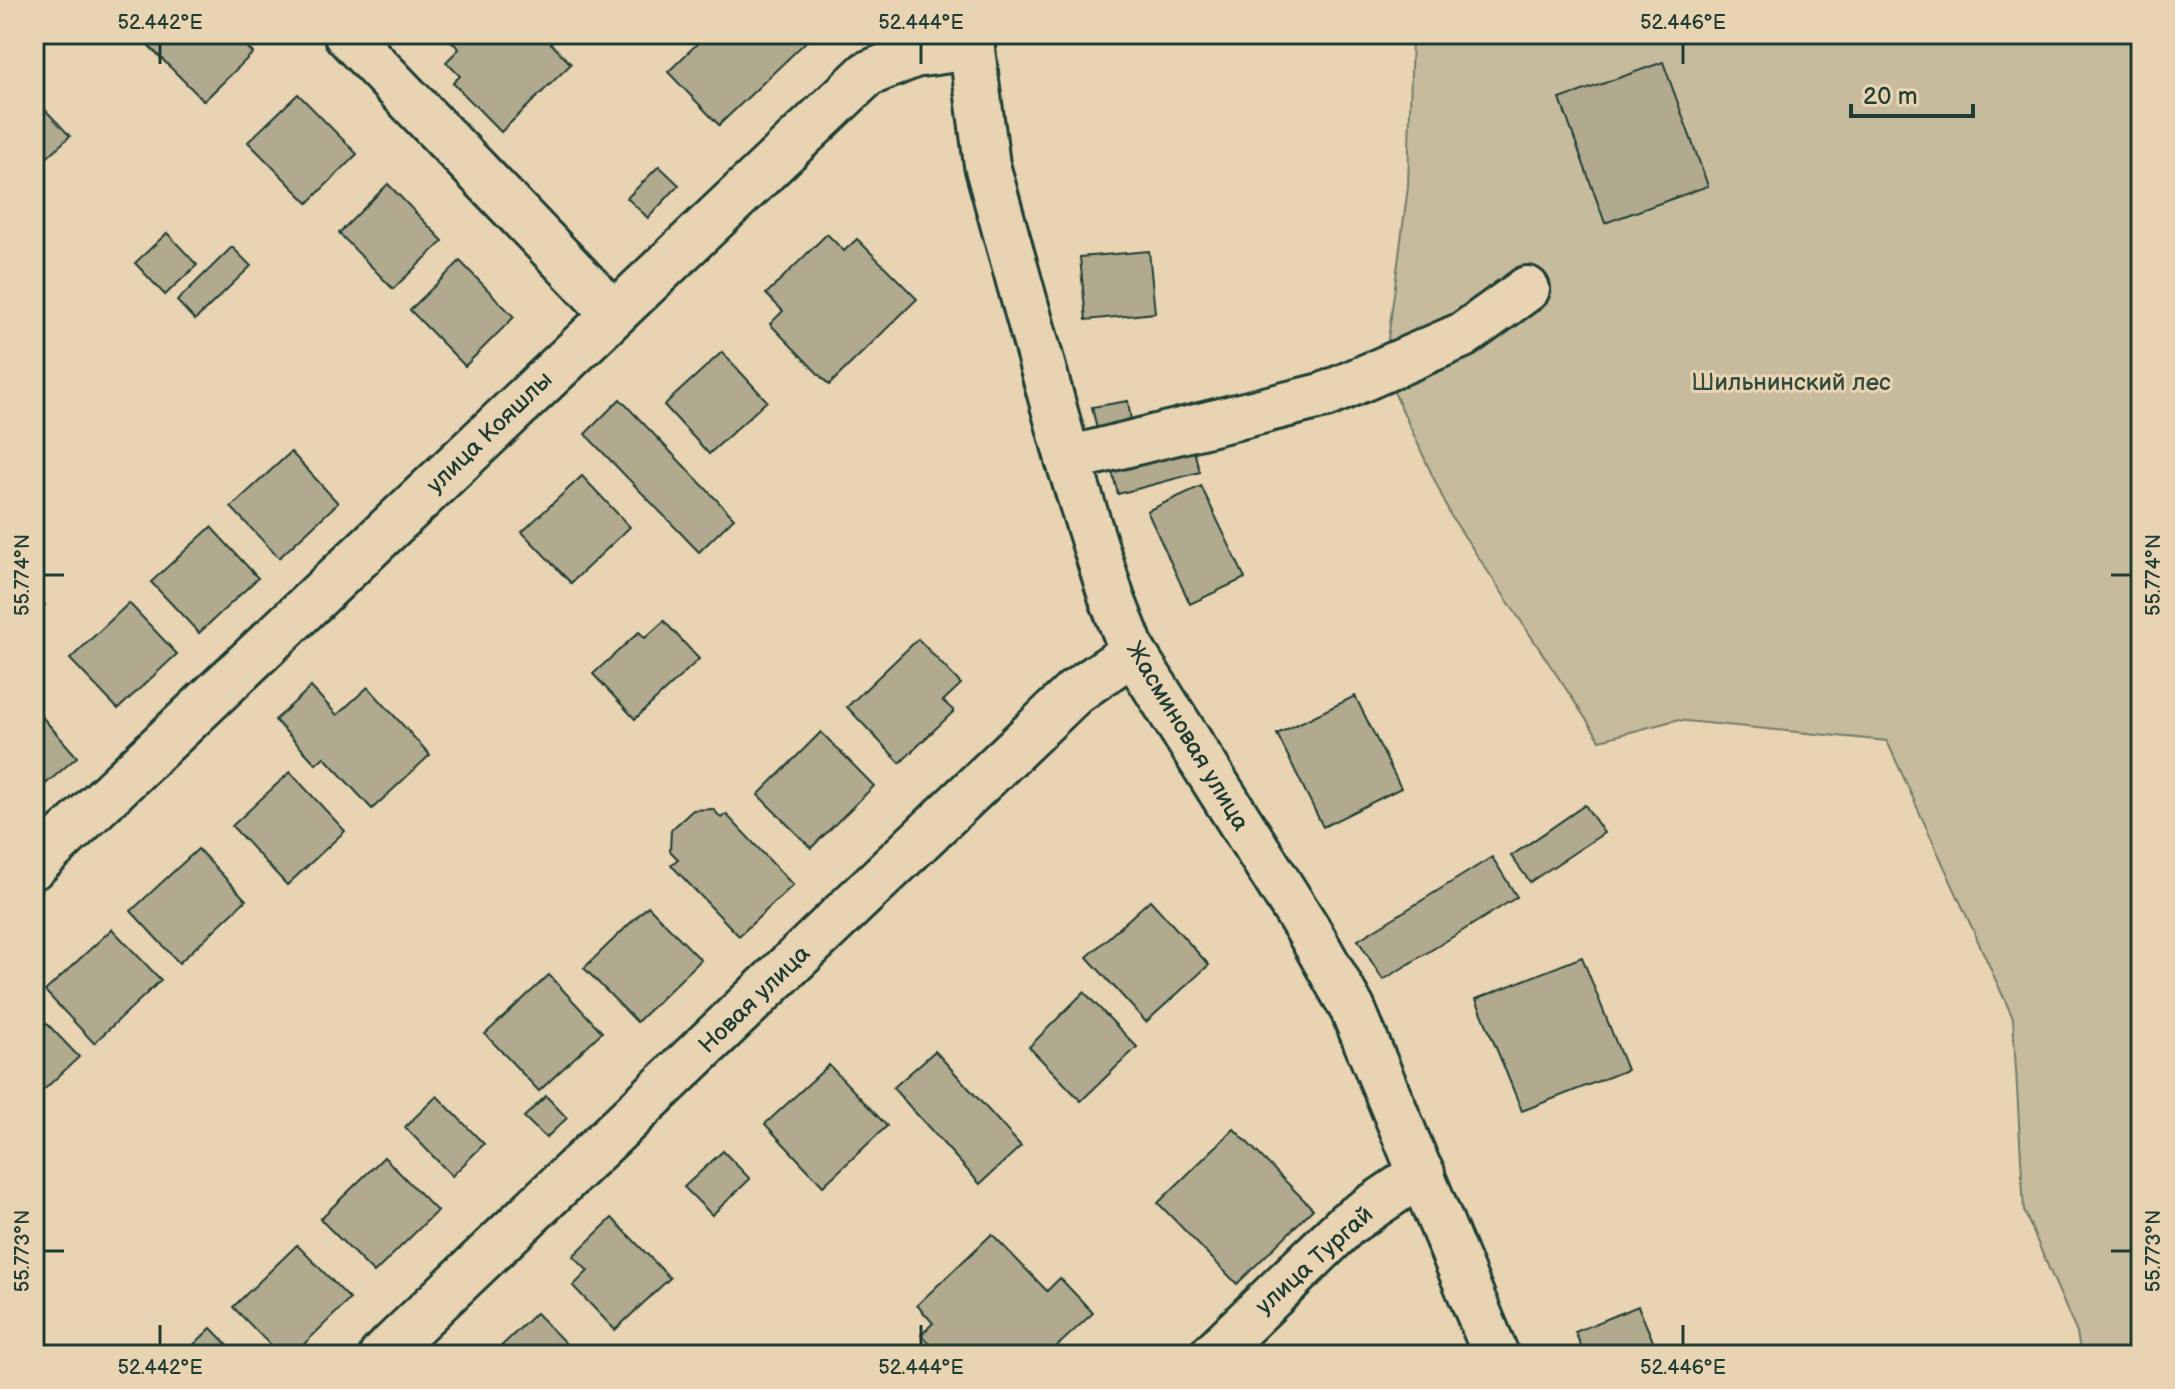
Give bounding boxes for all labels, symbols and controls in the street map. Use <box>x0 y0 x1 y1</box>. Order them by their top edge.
text: 52.442°E <box>117 11 203 35</box>
text: 52.444°E <box>878 11 964 35</box>
text: 52.446°E <box>1640 11 1726 35</box>
scale bar <box>1851 68 1973 118</box>
text: 20 m <box>1863 82 1918 111</box>
street label: улица Кояшлы <box>420 365 558 500</box>
park label: Шильнинский лес <box>1691 368 1891 397</box>
text: 55.774°N <box>11 534 35 616</box>
text: 55.774°N <box>2142 534 2166 616</box>
street label: Жасминовая улица <box>1120 637 1255 836</box>
street label: Новая улица <box>693 939 816 1060</box>
street label: улица Тургай <box>1250 1200 1379 1321</box>
text: 55.773°N <box>11 1210 35 1292</box>
text: 55.773°N <box>2142 1210 2166 1292</box>
text: 52.442°E <box>117 1356 203 1380</box>
text: 52.444°E <box>878 1356 964 1380</box>
text: 52.446°E <box>1640 1356 1726 1380</box>

